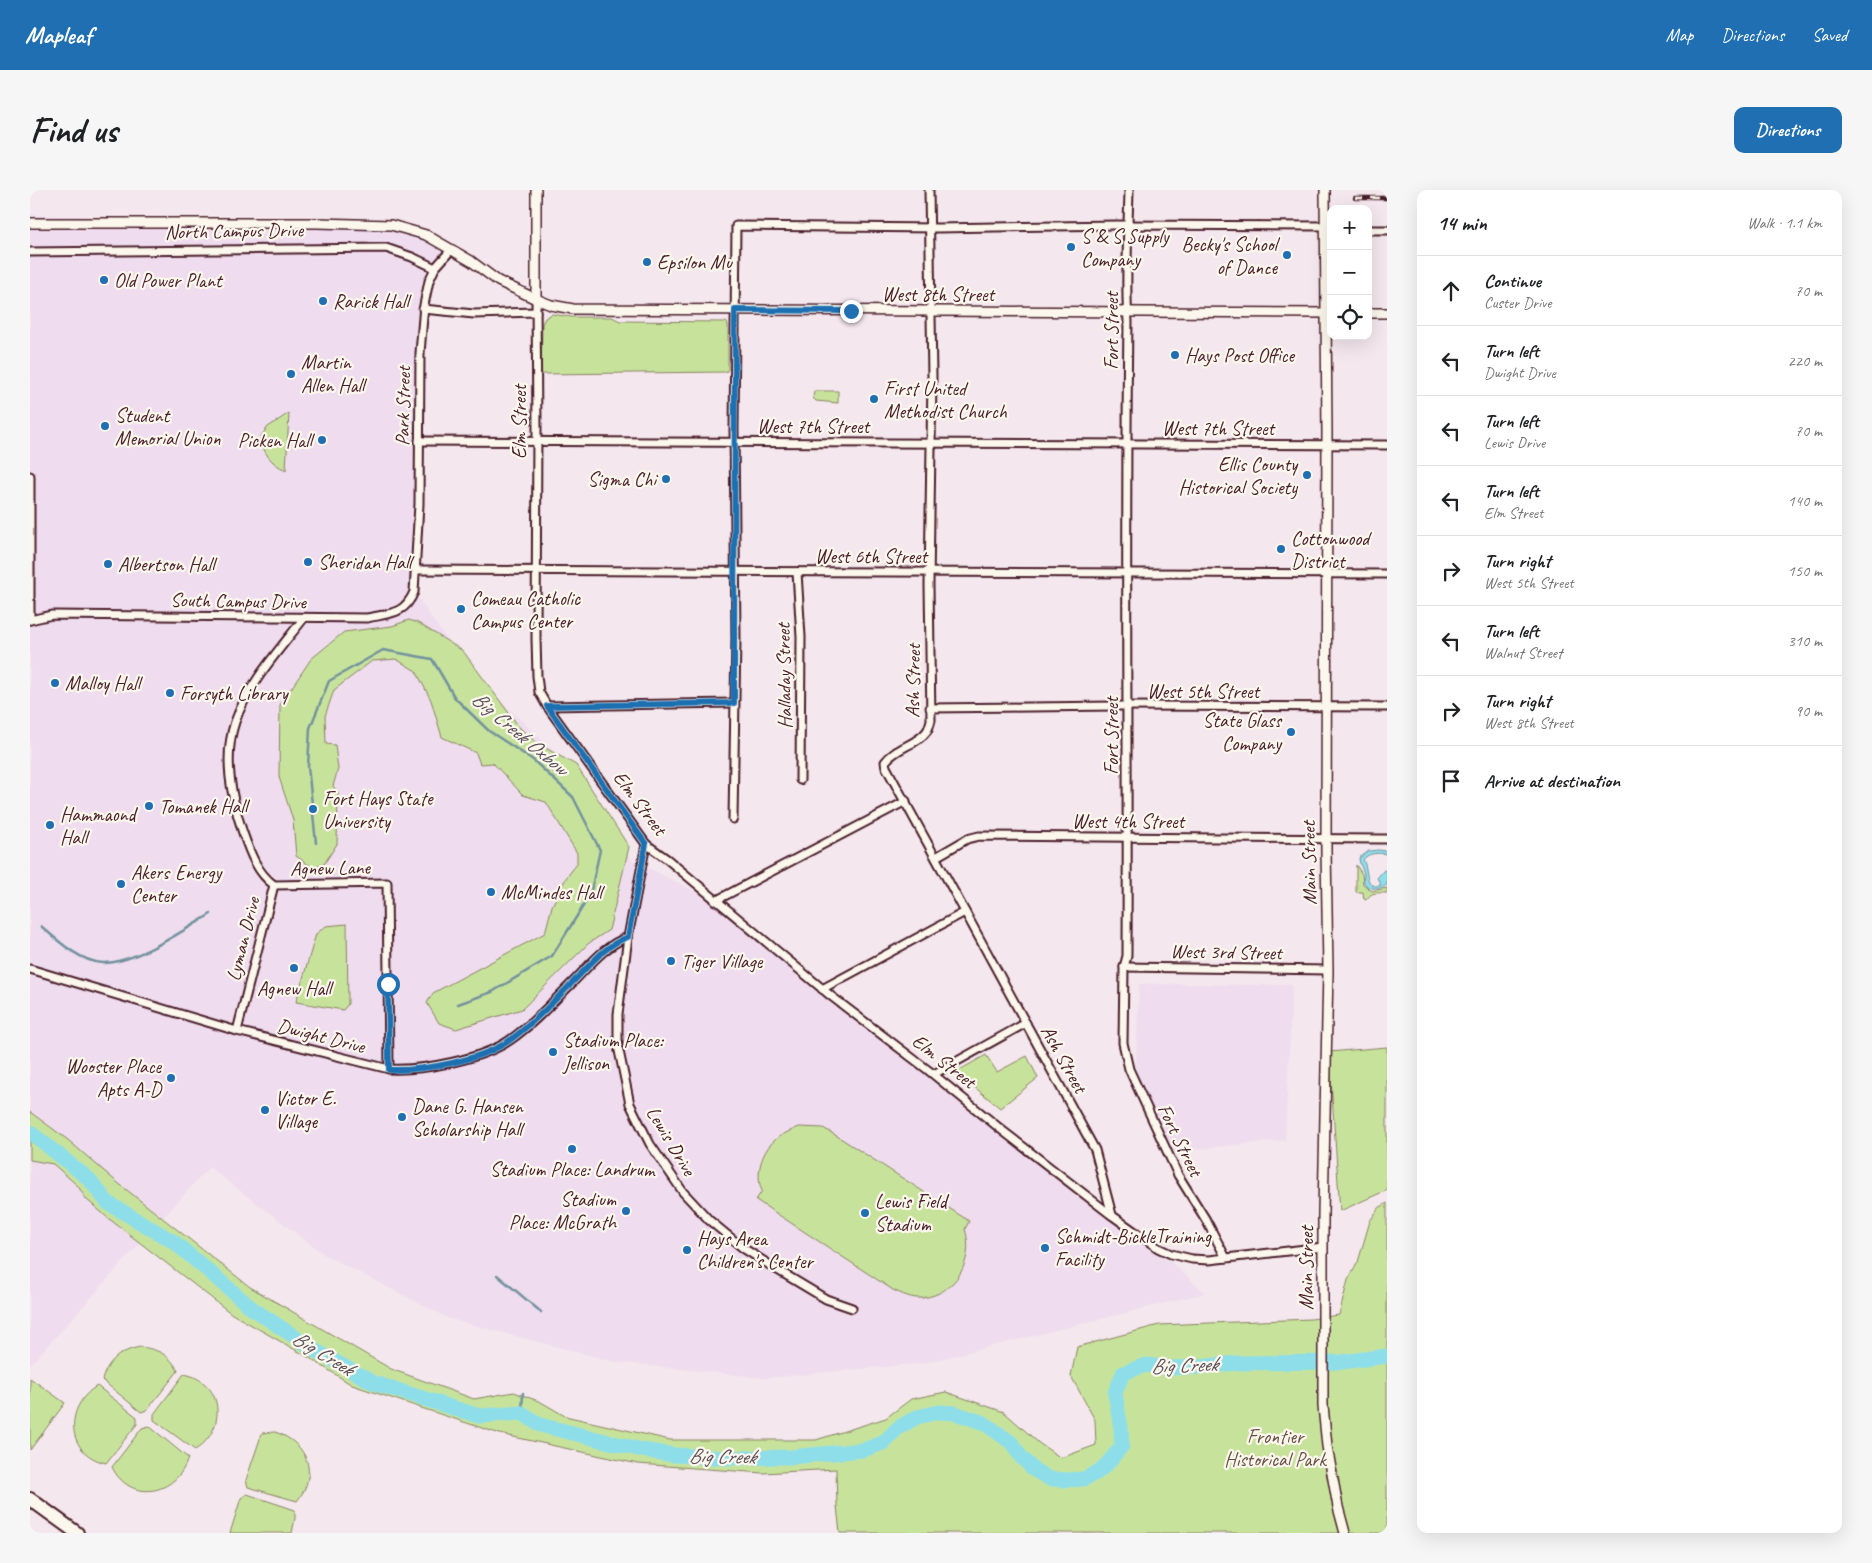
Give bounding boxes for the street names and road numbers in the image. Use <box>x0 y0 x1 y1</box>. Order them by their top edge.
street label: North Campus Drive <box>165 217 305 245</box>
street label: West 8th Street <box>882 282 996 307</box>
street label: Fort Street <box>1099 290 1124 370</box>
street label: Park Street <box>390 364 416 446</box>
street label: Elm Street <box>507 383 532 459</box>
street label: West 7th Street <box>757 414 871 439</box>
street label: West 7th Street <box>1162 416 1276 441</box>
street label: West 6th Street <box>815 544 929 569</box>
street label: South Campus Drive <box>170 587 308 615</box>
street label: Halladay Street <box>771 621 797 729</box>
street label: Ash Street <box>900 642 926 718</box>
street label: West 5th Street <box>1147 679 1261 704</box>
street label: Fort Street <box>1099 695 1124 775</box>
street label: Elm Street <box>608 766 674 842</box>
street label: West 4th Street <box>1072 809 1186 834</box>
street label: Main Street <box>1296 818 1322 905</box>
street label: Agnew Lane <box>290 855 372 881</box>
street label: Lyman Drive <box>221 893 266 983</box>
street label: West 3rd Street <box>1170 939 1284 966</box>
street label: Dwight Drive <box>275 1013 369 1059</box>
street label: Ash Street <box>1035 1021 1094 1099</box>
street label: Elm Street <box>907 1028 983 1095</box>
street label: Fort Street <box>1152 1100 1209 1182</box>
street label: Lewis Drive <box>641 1102 702 1181</box>
street label: Main Street <box>1294 1224 1319 1310</box>

